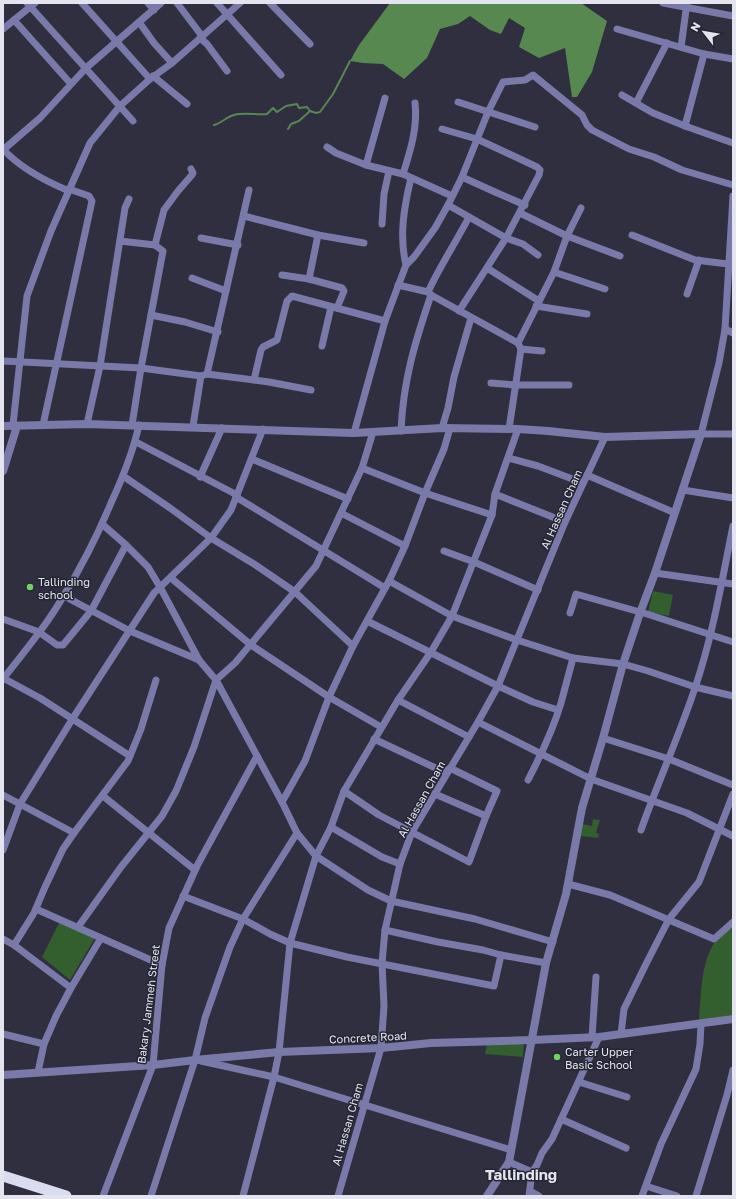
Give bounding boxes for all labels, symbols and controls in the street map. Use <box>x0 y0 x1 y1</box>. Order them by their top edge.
north arrow <box>684 12 724 52</box>
text: N <box>687 20 703 34</box>
street label: Al Hassan Cham <box>538 467 584 551</box>
place label: Tallinding school <box>38 575 90 601</box>
marker: Tallinding school <box>25 582 35 592</box>
street label: Al Hassan Cham <box>395 758 447 840</box>
street label: Bakary Jammeh Street <box>134 944 162 1064</box>
street label: Concrete Road <box>329 1028 407 1046</box>
place label: Carter Upper Basic School <box>565 1045 634 1071</box>
marker: Carter Upper Basic School <box>552 1052 562 1062</box>
street label: Al Hassan Cham <box>329 1081 365 1167</box>
district label: Tallinding <box>485 1165 557 1183</box>

